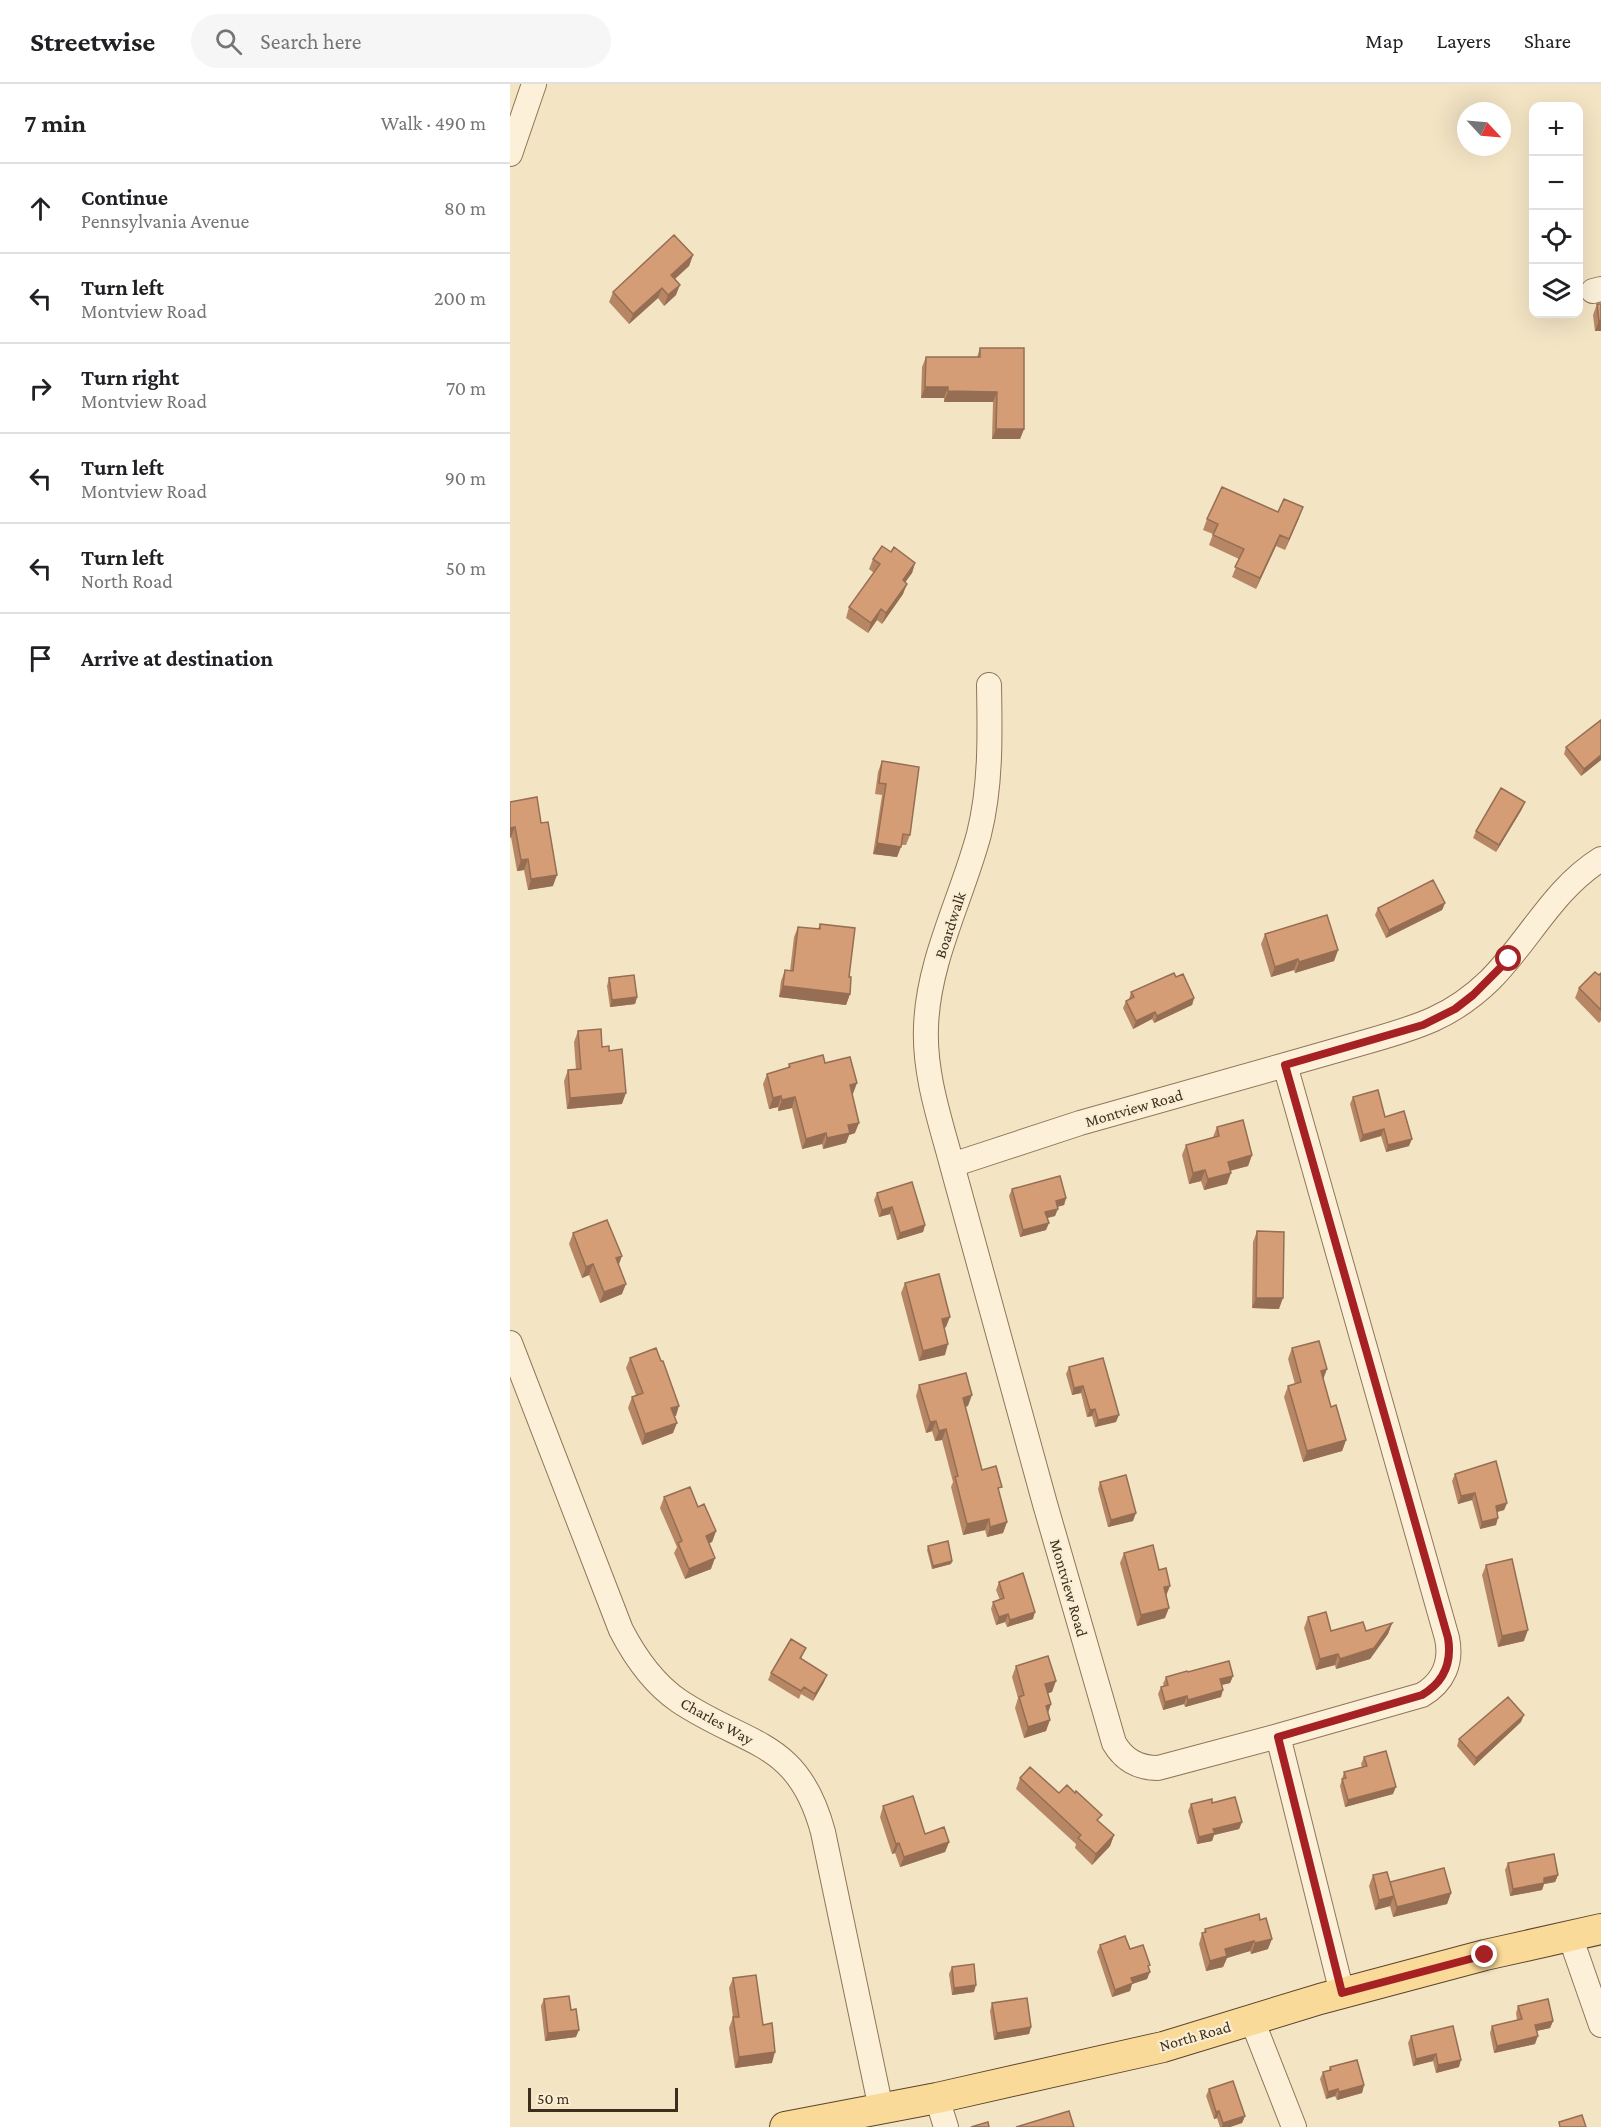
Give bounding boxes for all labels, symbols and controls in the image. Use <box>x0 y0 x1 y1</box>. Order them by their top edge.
search box <box>191 14 611 68</box>
icon: search <box>212 25 245 58</box>
text: Streetwise <box>30 26 155 57</box>
text: Search here <box>260 29 361 54</box>
text: Map <box>1365 29 1404 53</box>
text: Layers <box>1437 29 1491 53</box>
text: Share <box>1524 29 1571 53</box>
north arrow <box>1457 102 1511 156</box>
map controls <box>1529 102 1583 318</box>
button: + <box>1529 102 1583 156</box>
text: 7 min <box>24 109 86 138</box>
text: Walk · 490 m <box>381 112 486 134</box>
button: − <box>1529 156 1583 210</box>
text: Continue <box>81 185 168 210</box>
icon: ahead <box>24 192 57 225</box>
text: 80 m <box>444 197 486 219</box>
text: Pennsylvania Avenue <box>81 210 249 232</box>
button: locate <box>1529 210 1583 264</box>
button: layers <box>1529 264 1583 318</box>
text: Turn left <box>81 275 164 300</box>
icon: left <box>24 282 57 315</box>
text: 200 m <box>434 287 486 309</box>
text: Montview Road <box>81 300 207 322</box>
text: Turn right <box>81 365 179 390</box>
icon: right <box>24 372 57 405</box>
text: 70 m <box>446 377 486 399</box>
text: Montview Road <box>81 390 207 412</box>
text: Turn left <box>81 455 164 480</box>
icon: left <box>24 462 57 495</box>
text: 90 m <box>445 467 486 489</box>
text: Montview Road <box>81 480 207 502</box>
text: Turn left <box>81 545 164 570</box>
icon: left <box>24 552 57 585</box>
text: 50 m <box>445 557 486 579</box>
text: North Road <box>81 570 173 592</box>
icon: arrive <box>24 642 57 675</box>
text: Arrive at destination <box>81 646 273 671</box>
street label: Boardwalk <box>931 889 969 960</box>
route start <box>1495 945 1521 971</box>
street label: Montview Road <box>1083 1086 1185 1130</box>
street label: Montview Road <box>1047 1537 1091 1639</box>
street label: Charles Way <box>677 1694 757 1749</box>
route end <box>1471 1941 1497 1967</box>
street label: North Road <box>1157 2018 1233 2054</box>
scale bar <box>528 2085 678 2112</box>
text: 50 m <box>537 2090 569 2107</box>

